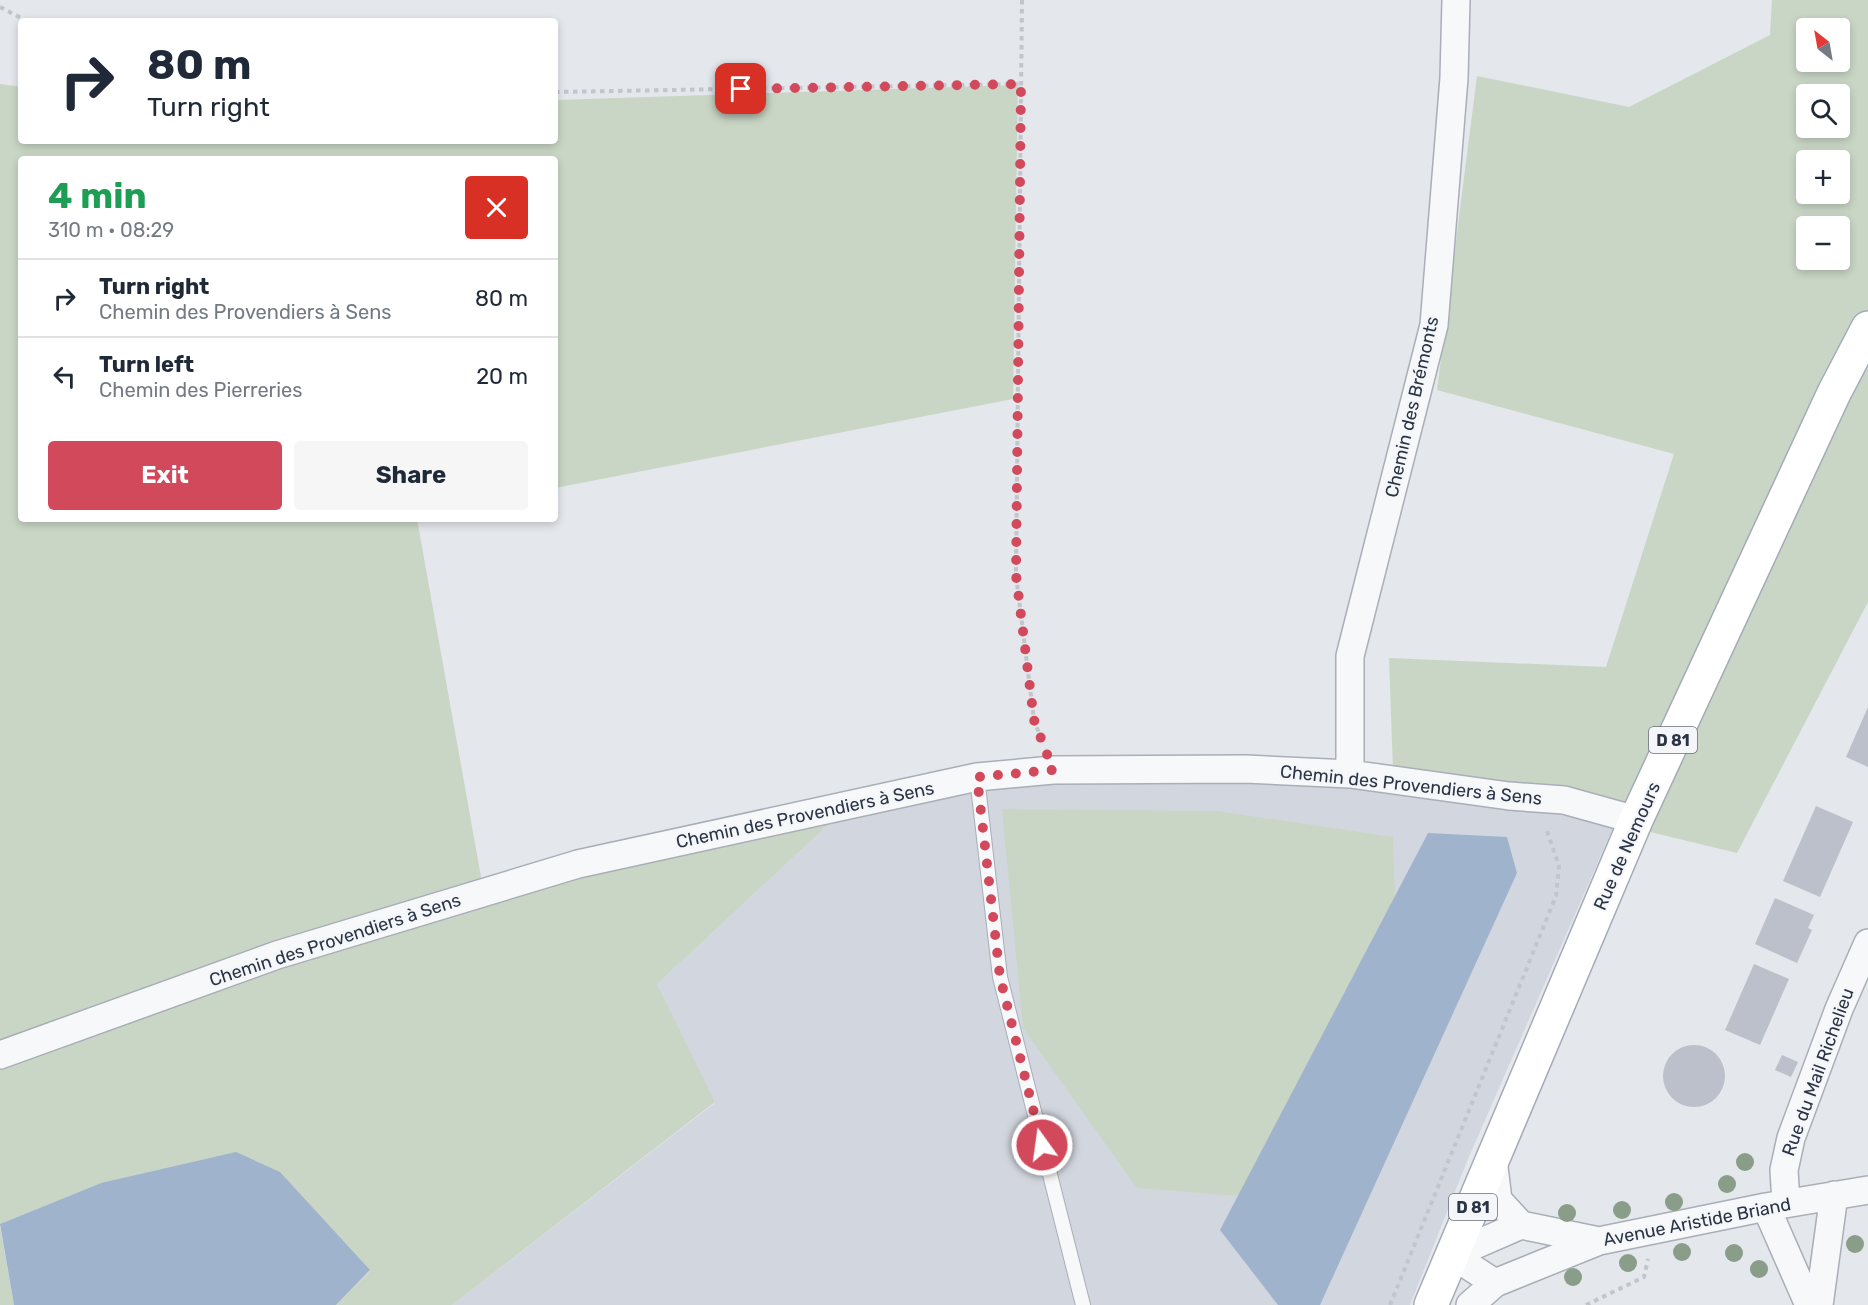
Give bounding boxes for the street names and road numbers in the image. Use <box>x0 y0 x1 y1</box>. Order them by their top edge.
street label: Chemin des Brémonts <box>1380 314 1444 500</box>
road number: D 81 <box>1649 727 1697 753</box>
street label: Chemin des Provendiers à Sens <box>1279 760 1543 810</box>
street label: Chemin des Provendiers à Sens <box>674 777 936 853</box>
street label: Rue de Nemours <box>1589 778 1665 914</box>
street label: Chemin des Provendiers à Sens <box>206 889 464 991</box>
street label: Rue du Mail Richelieu <box>1777 985 1859 1159</box>
street label: Avenue Aristide Briand <box>1601 1193 1793 1251</box>
road number: D 81 <box>1449 1194 1497 1220</box>

